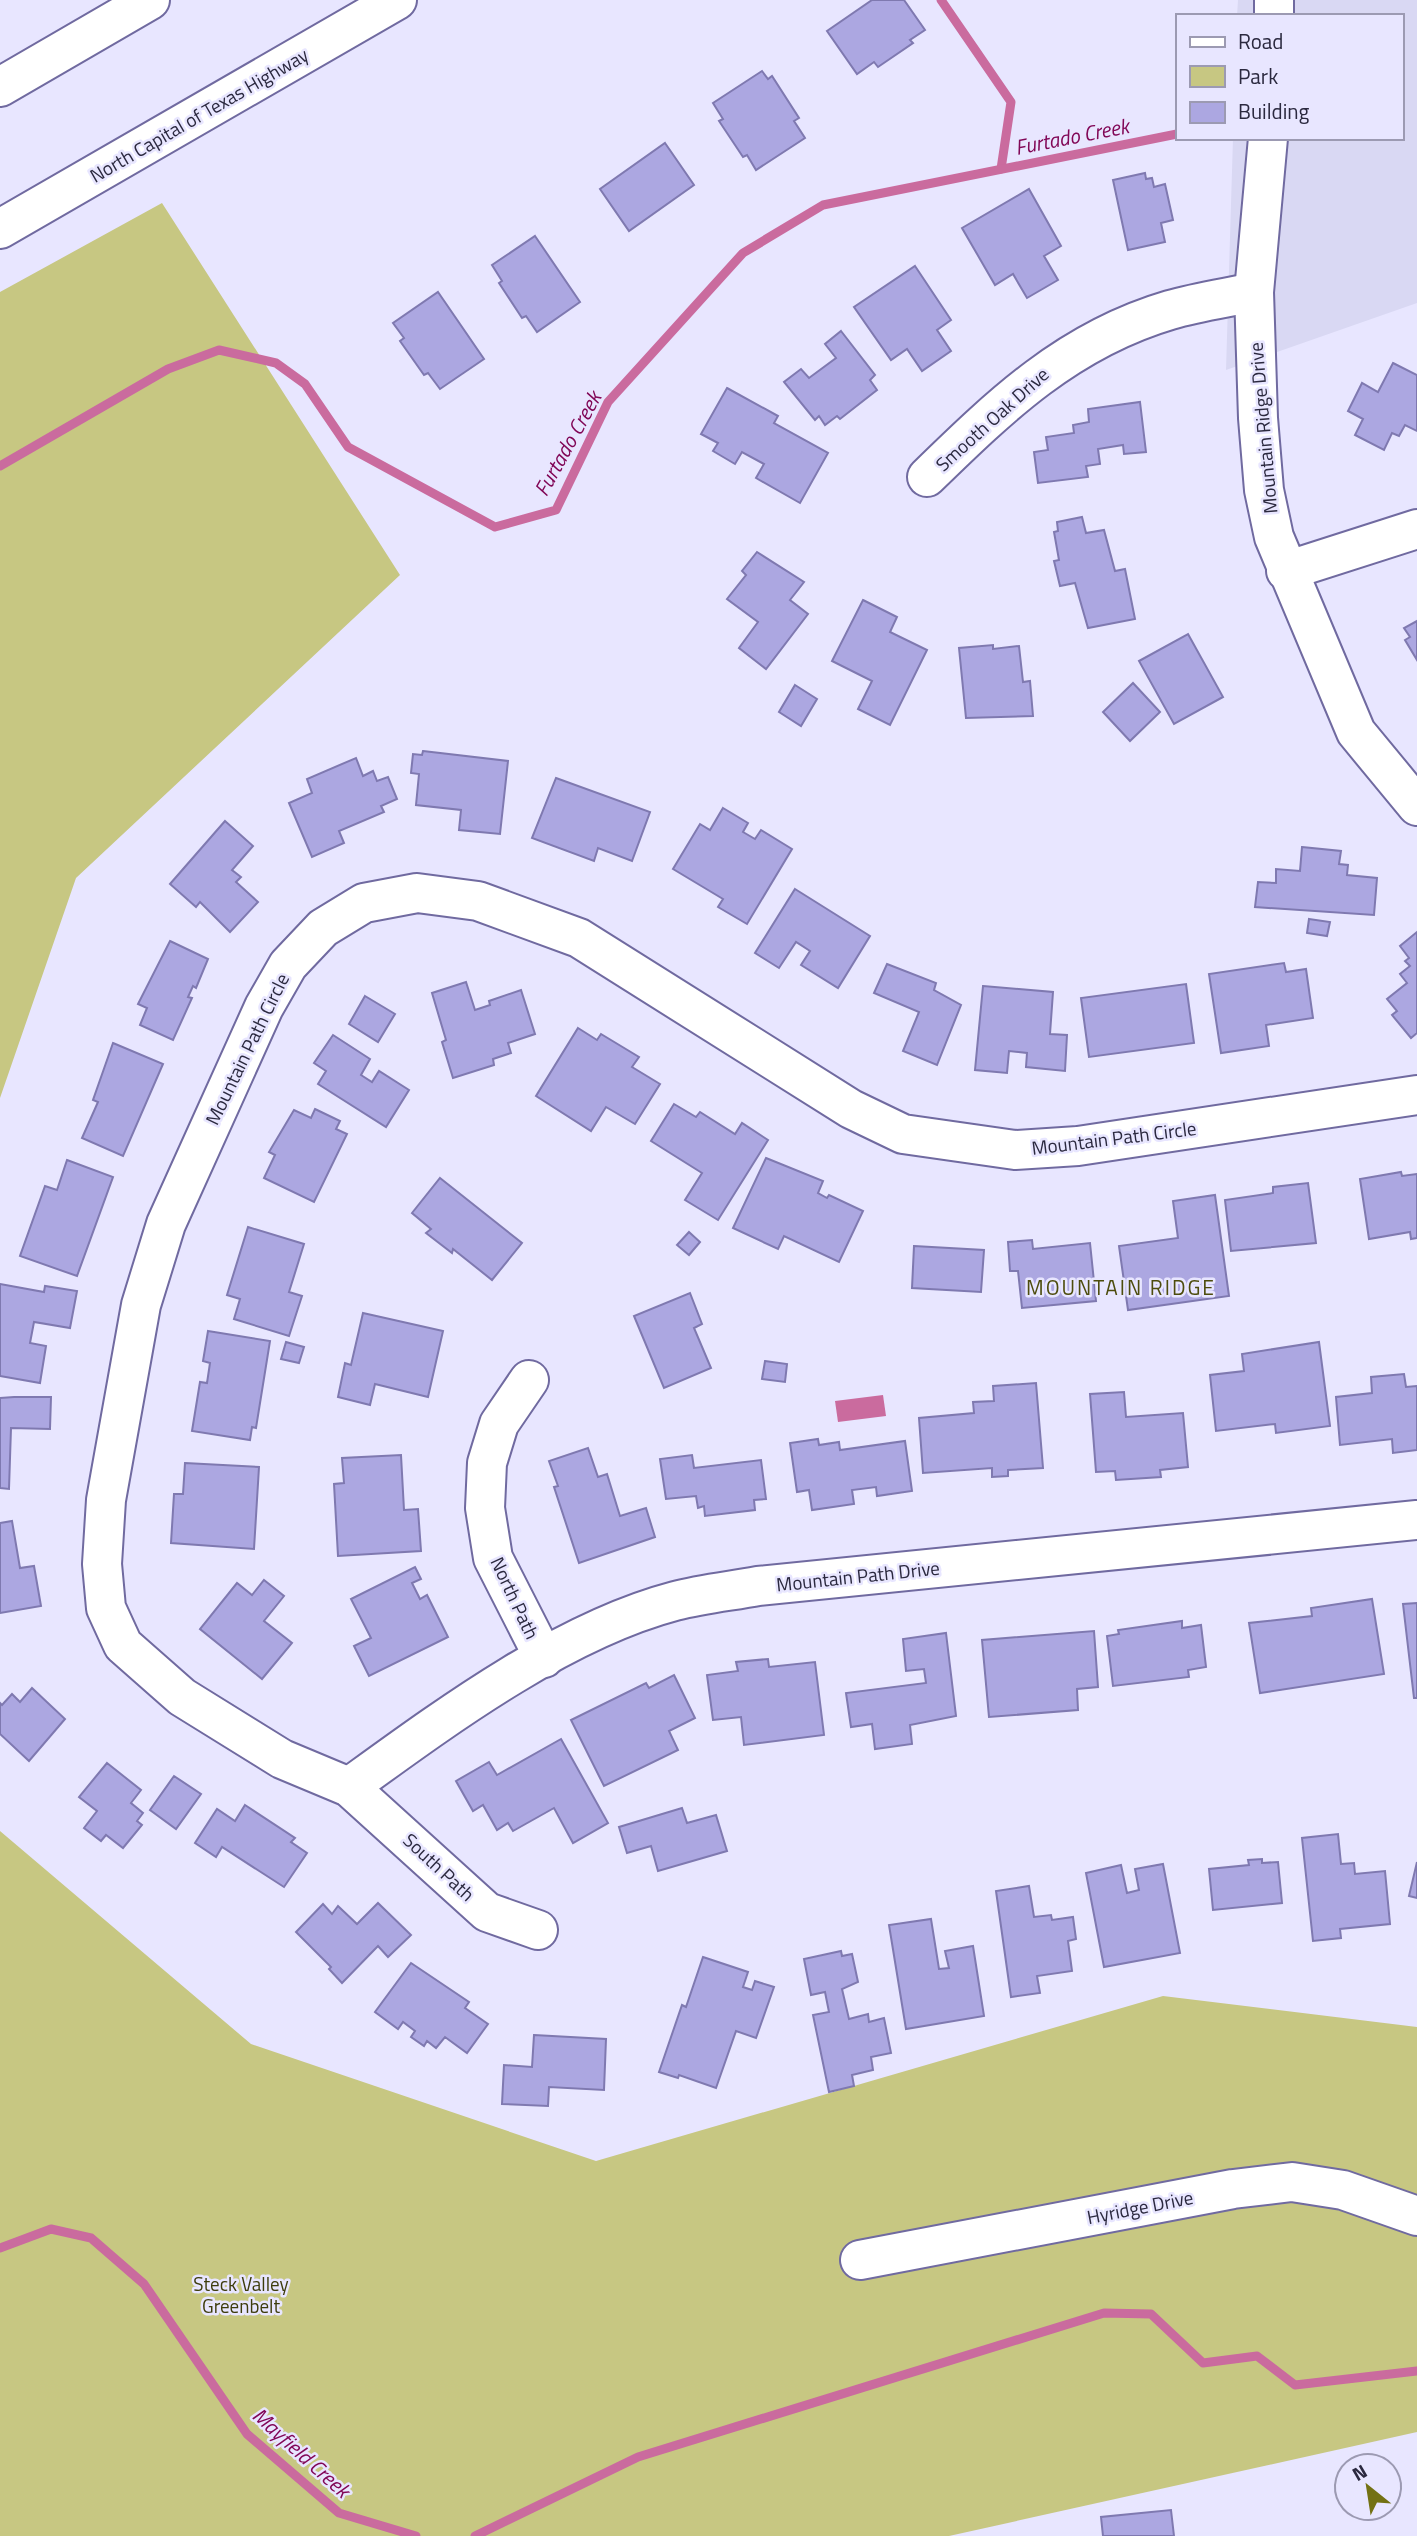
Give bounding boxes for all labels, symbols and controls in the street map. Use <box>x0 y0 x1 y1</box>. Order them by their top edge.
legend <box>1176 14 1403 140</box>
text: Road <box>1238 25 1283 57</box>
street label: North Capital of Texas Highway <box>84 40 314 189</box>
text: Park <box>1238 60 1278 92</box>
text: Building <box>1238 95 1310 127</box>
water label: Furtado Creek <box>1012 109 1134 163</box>
street label: Mountain Ridge Drive <box>1241 341 1284 515</box>
street label: Smooth Oak Drive <box>928 360 1055 478</box>
water label: Furtado Creek <box>525 383 610 502</box>
street label: Mountain Path Circle <box>197 968 296 1130</box>
street label: Mountain Path Circle <box>1030 1113 1198 1162</box>
district label: MOUNTAIN RIDGE <box>1026 1271 1216 1303</box>
street label: North Path <box>484 1552 547 1644</box>
street label: Mountain Path Drive <box>775 1553 941 1599</box>
street label: South Path <box>397 1826 482 1908</box>
street label: Hyridge Drive <box>1084 2182 1196 2231</box>
park label: Steck Valley Greenbelt <box>193 2269 289 2320</box>
water label: Mayfield Creek <box>246 2399 360 2507</box>
north arrow <box>1333 2452 1403 2522</box>
text: N <box>1346 2456 1372 2488</box>

